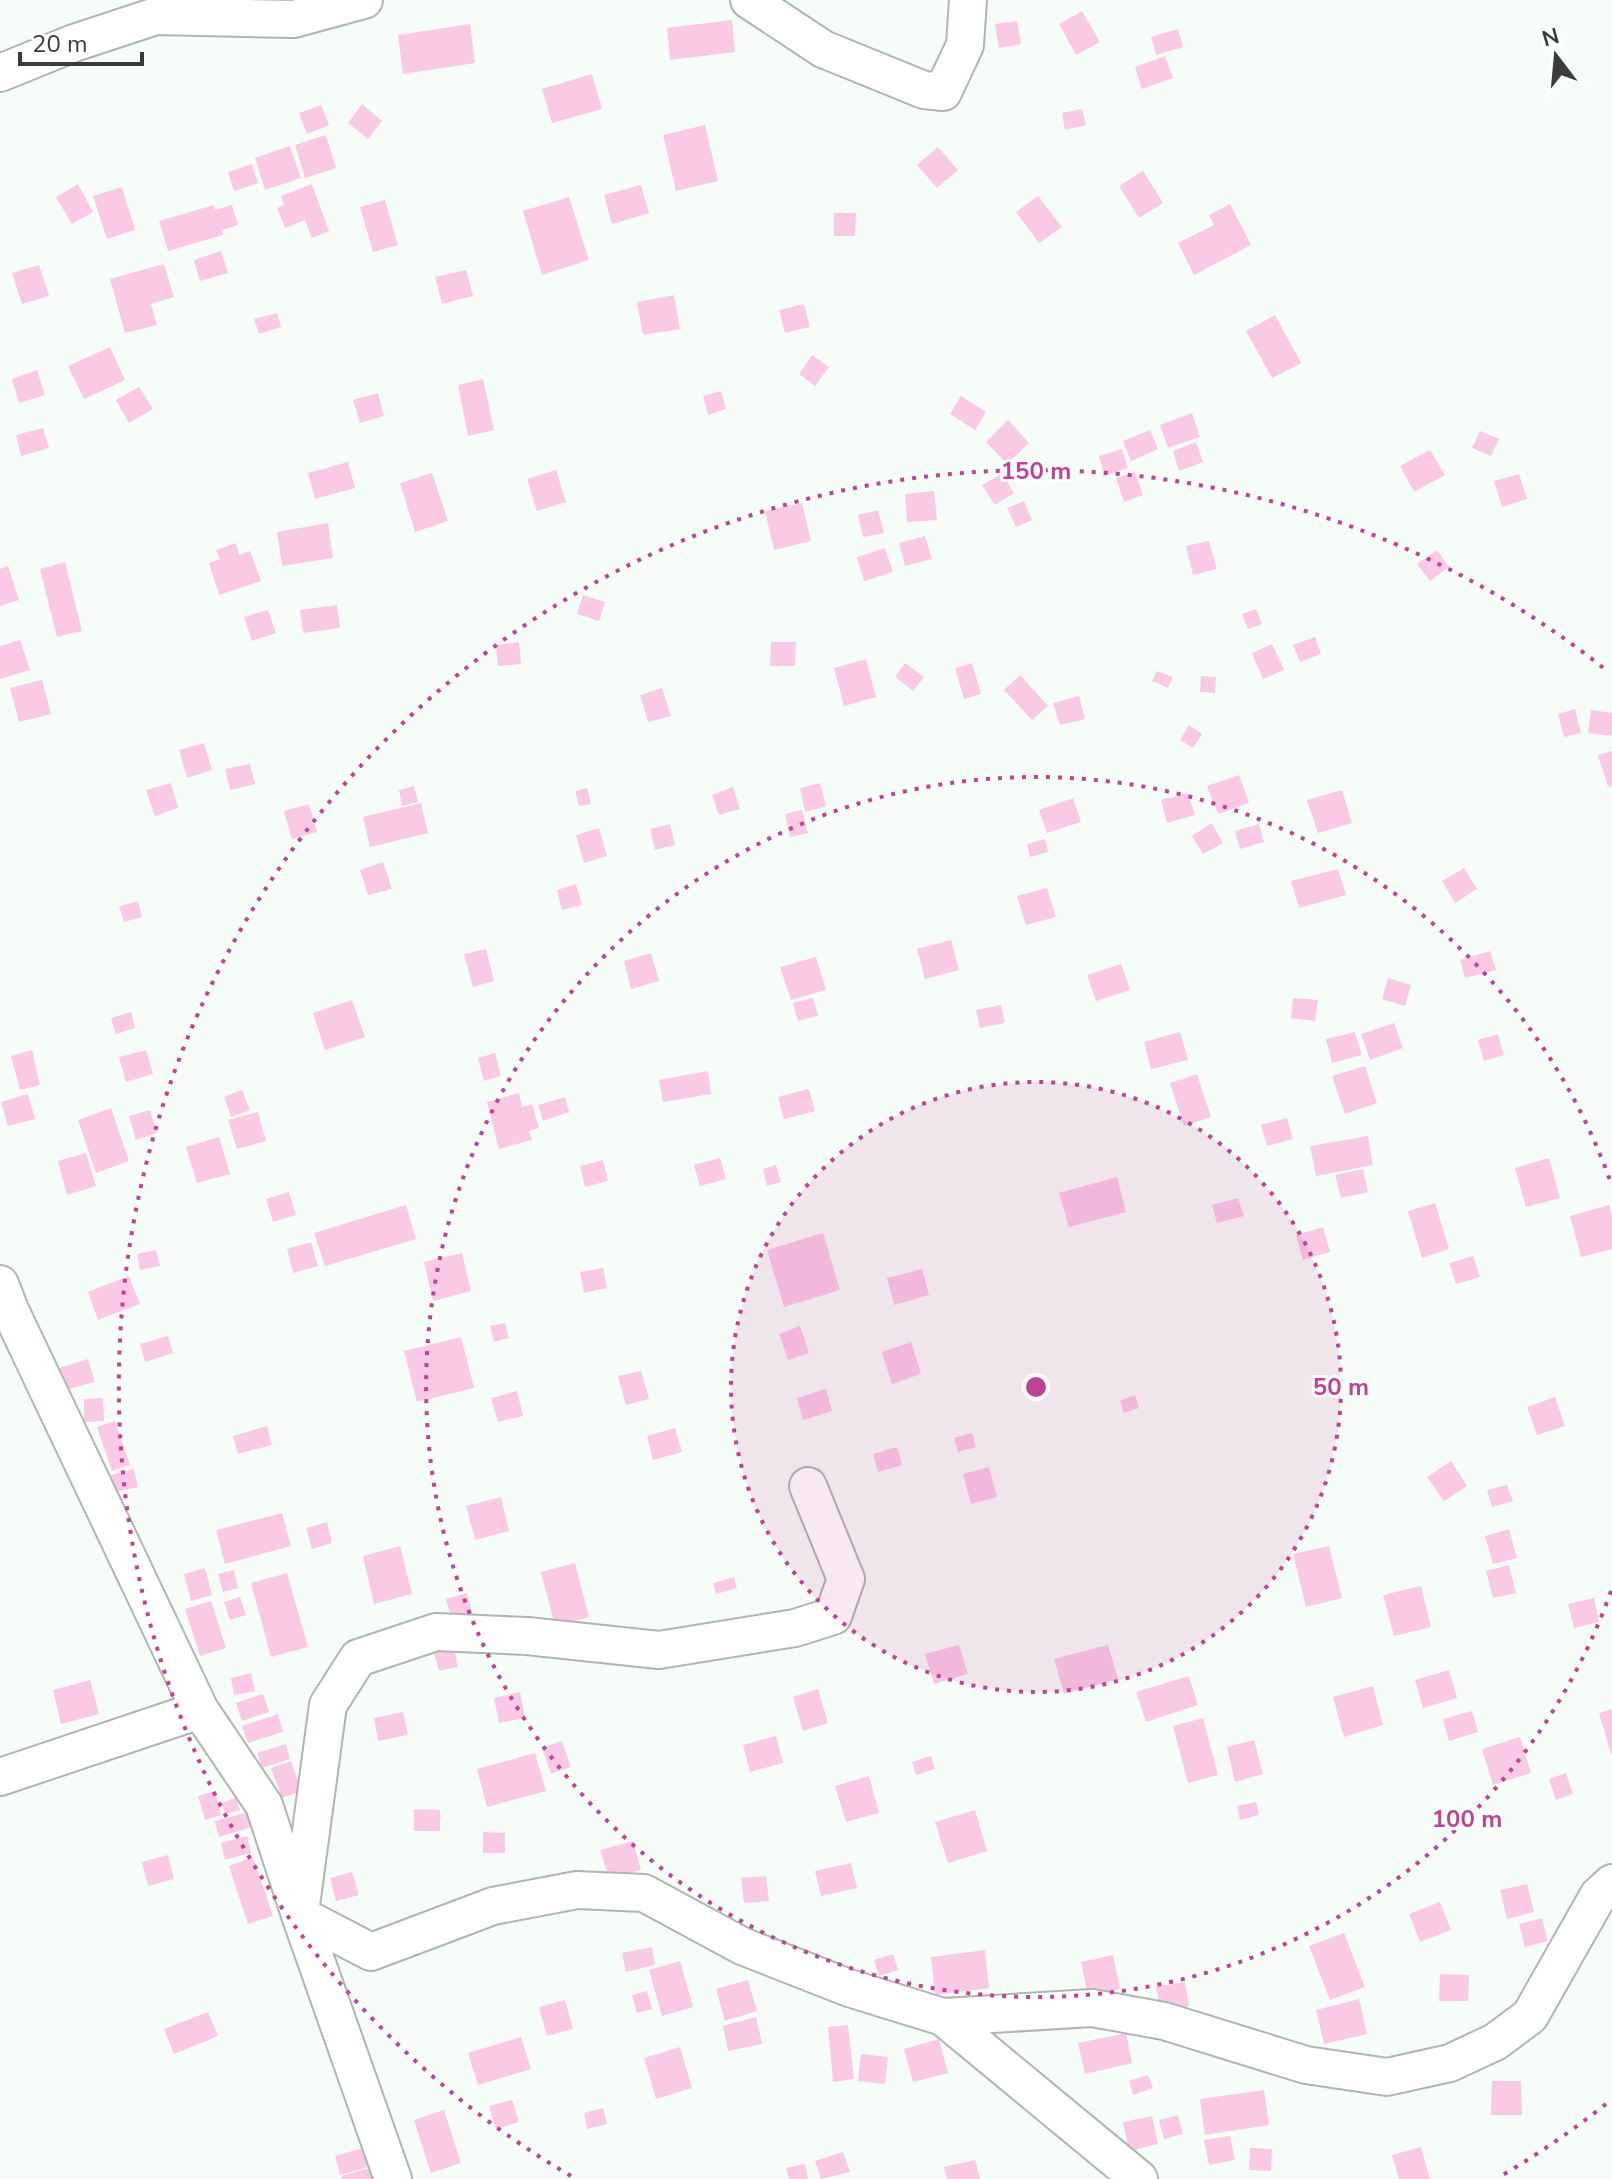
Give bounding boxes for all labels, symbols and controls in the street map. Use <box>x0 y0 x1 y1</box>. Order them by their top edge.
scale bar <box>20 16 142 66</box>
north arrow <box>1516 16 1596 96</box>
text: N <box>1539 21 1563 54</box>
text: 20 m <box>32 28 88 60</box>
text: 150 m <box>1001 455 1071 487</box>
text: 50 m <box>1313 1371 1369 1403</box>
centre of rings <box>1022 1373 1050 1401</box>
text: 100 m <box>1432 1803 1502 1835</box>

